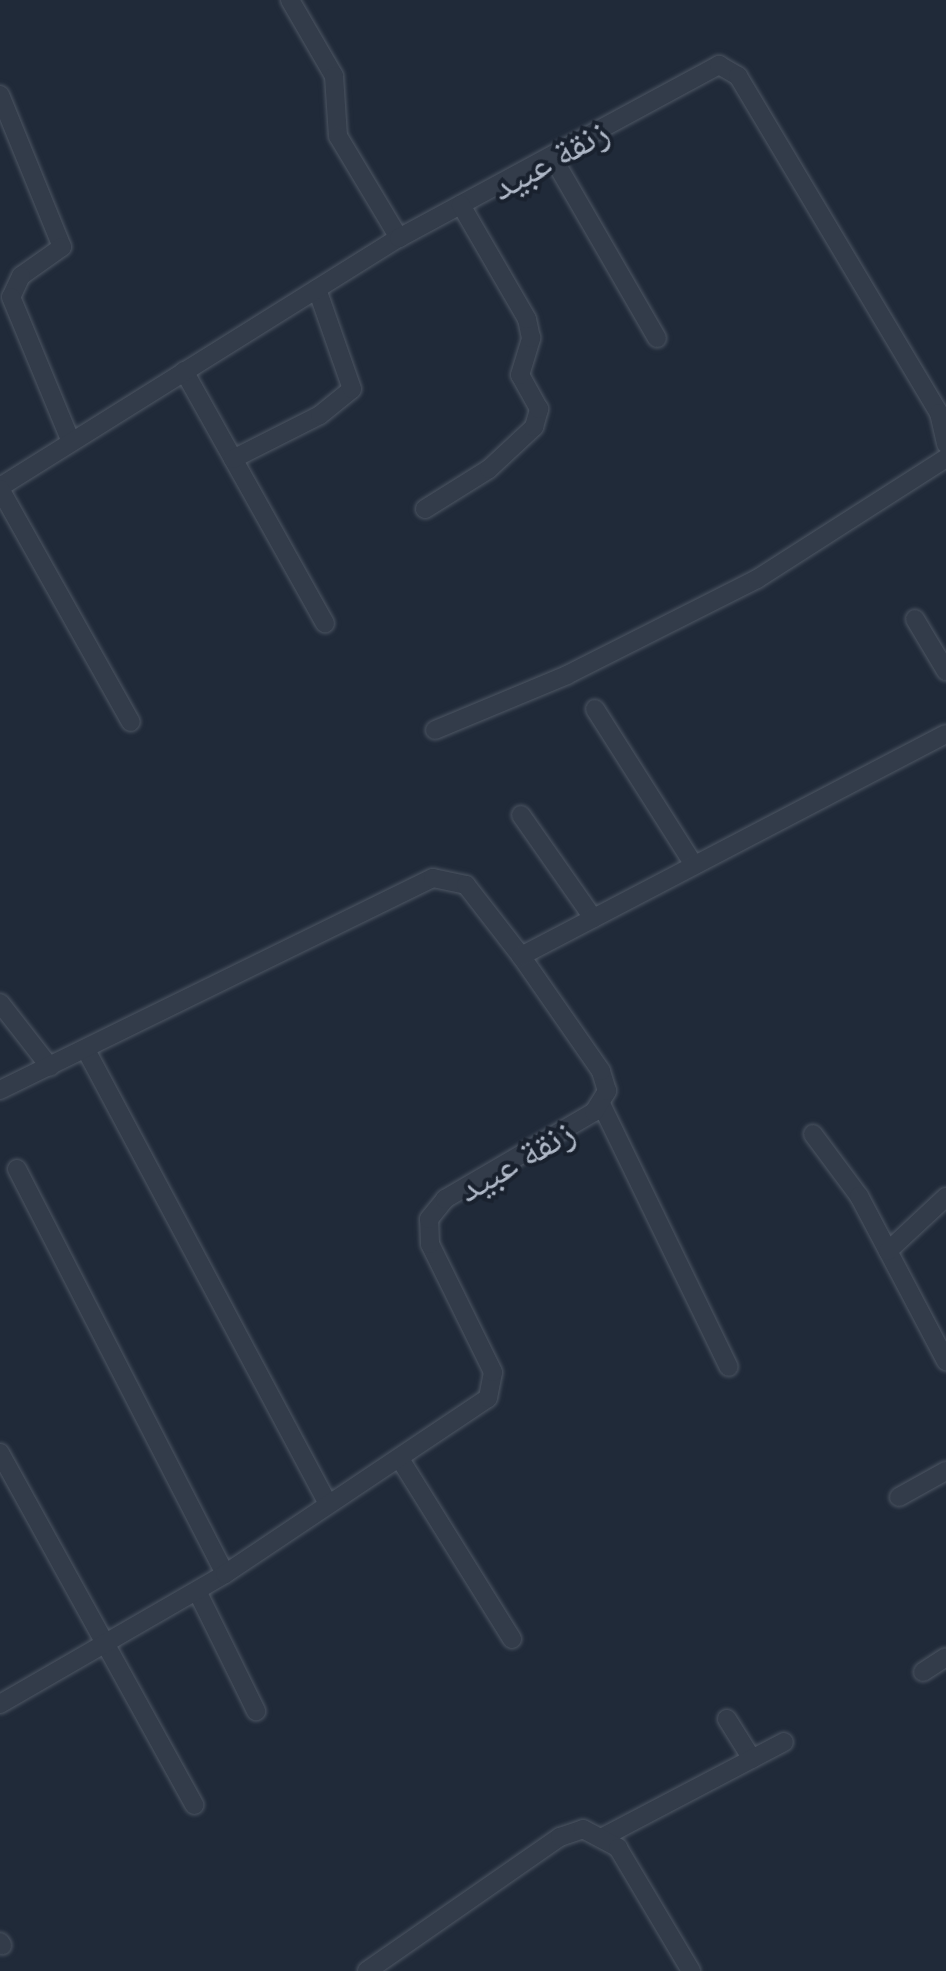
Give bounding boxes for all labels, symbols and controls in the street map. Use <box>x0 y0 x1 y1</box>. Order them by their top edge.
street label: زنقة عبيد <box>482 107 616 209</box>
street label: زنقة عبيد <box>448 1107 582 1211</box>

